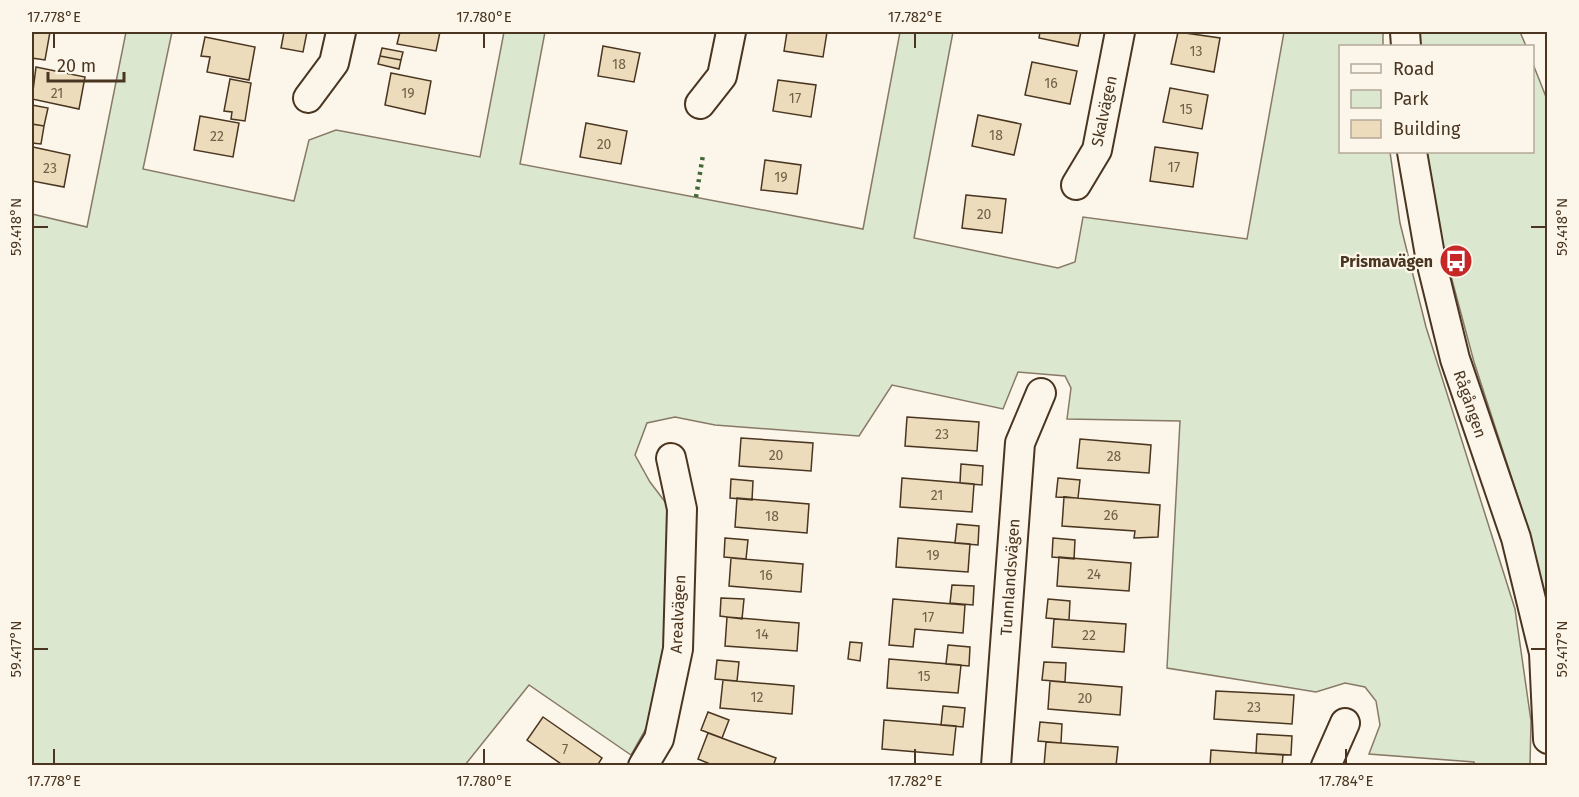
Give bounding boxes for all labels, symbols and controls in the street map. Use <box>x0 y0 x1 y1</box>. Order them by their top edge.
text: 17.778°E <box>27 8 81 26</box>
text: 17.780°E <box>456 8 512 26</box>
text: 17.782°E <box>888 8 942 26</box>
house number: 13 <box>1189 43 1203 60</box>
scale bar <box>48 45 124 83</box>
legend <box>1339 45 1534 153</box>
text: 20 m <box>57 55 96 77</box>
house number: 18 <box>612 56 626 73</box>
text: Road <box>1393 58 1435 80</box>
street label: Skalvägen <box>1087 74 1121 148</box>
house number: 16 <box>1044 75 1058 92</box>
house number: 21 <box>51 85 63 102</box>
house number: 19 <box>401 85 415 102</box>
text: Park <box>1393 88 1429 110</box>
house number: 17 <box>789 90 801 107</box>
house number: 15 <box>1179 101 1193 118</box>
text: Building <box>1393 118 1461 140</box>
house number: 18 <box>989 127 1003 144</box>
house number: 22 <box>210 128 224 145</box>
house number: 20 <box>597 136 612 153</box>
house number: 17 <box>1168 159 1180 176</box>
house number: 23 <box>43 160 57 177</box>
house number: 19 <box>774 169 788 186</box>
text: 59.418°N <box>7 198 25 256</box>
text: 59.418°N <box>1553 198 1571 256</box>
house number: 20 <box>977 206 992 223</box>
bus stop icon: Prismavägen <box>1438 243 1474 279</box>
place label: Prismavägen <box>1340 252 1433 271</box>
street label: Rågången <box>1450 368 1490 440</box>
house number: 23 <box>935 426 949 443</box>
house number: 20 <box>769 447 784 464</box>
house number: 28 <box>1107 448 1122 465</box>
house number: 21 <box>931 487 943 504</box>
house number: 26 <box>1104 507 1118 524</box>
house number: 18 <box>765 508 779 525</box>
street label: Tunnlandsvägen <box>996 518 1024 636</box>
house number: 19 <box>926 547 940 564</box>
house number: 24 <box>1087 566 1102 583</box>
house number: 16 <box>759 567 773 584</box>
street label: Arealvägen <box>666 574 690 654</box>
house number: 17 <box>922 609 934 626</box>
text: 59.417°N <box>7 621 25 677</box>
text: 59.417°N <box>1553 621 1571 677</box>
house number: 14 <box>755 626 769 643</box>
house number: 22 <box>1082 627 1096 644</box>
house number: 15 <box>917 668 931 685</box>
house number: 12 <box>751 689 764 706</box>
house number: 20 <box>1078 690 1093 707</box>
house number: 23 <box>1247 699 1261 716</box>
house number: 7 <box>562 741 568 758</box>
text: 17.778°E <box>27 772 81 790</box>
text: 17.780°E <box>456 772 512 790</box>
text: 17.782°E <box>888 772 942 790</box>
text: 17.784°E <box>1318 772 1374 790</box>

